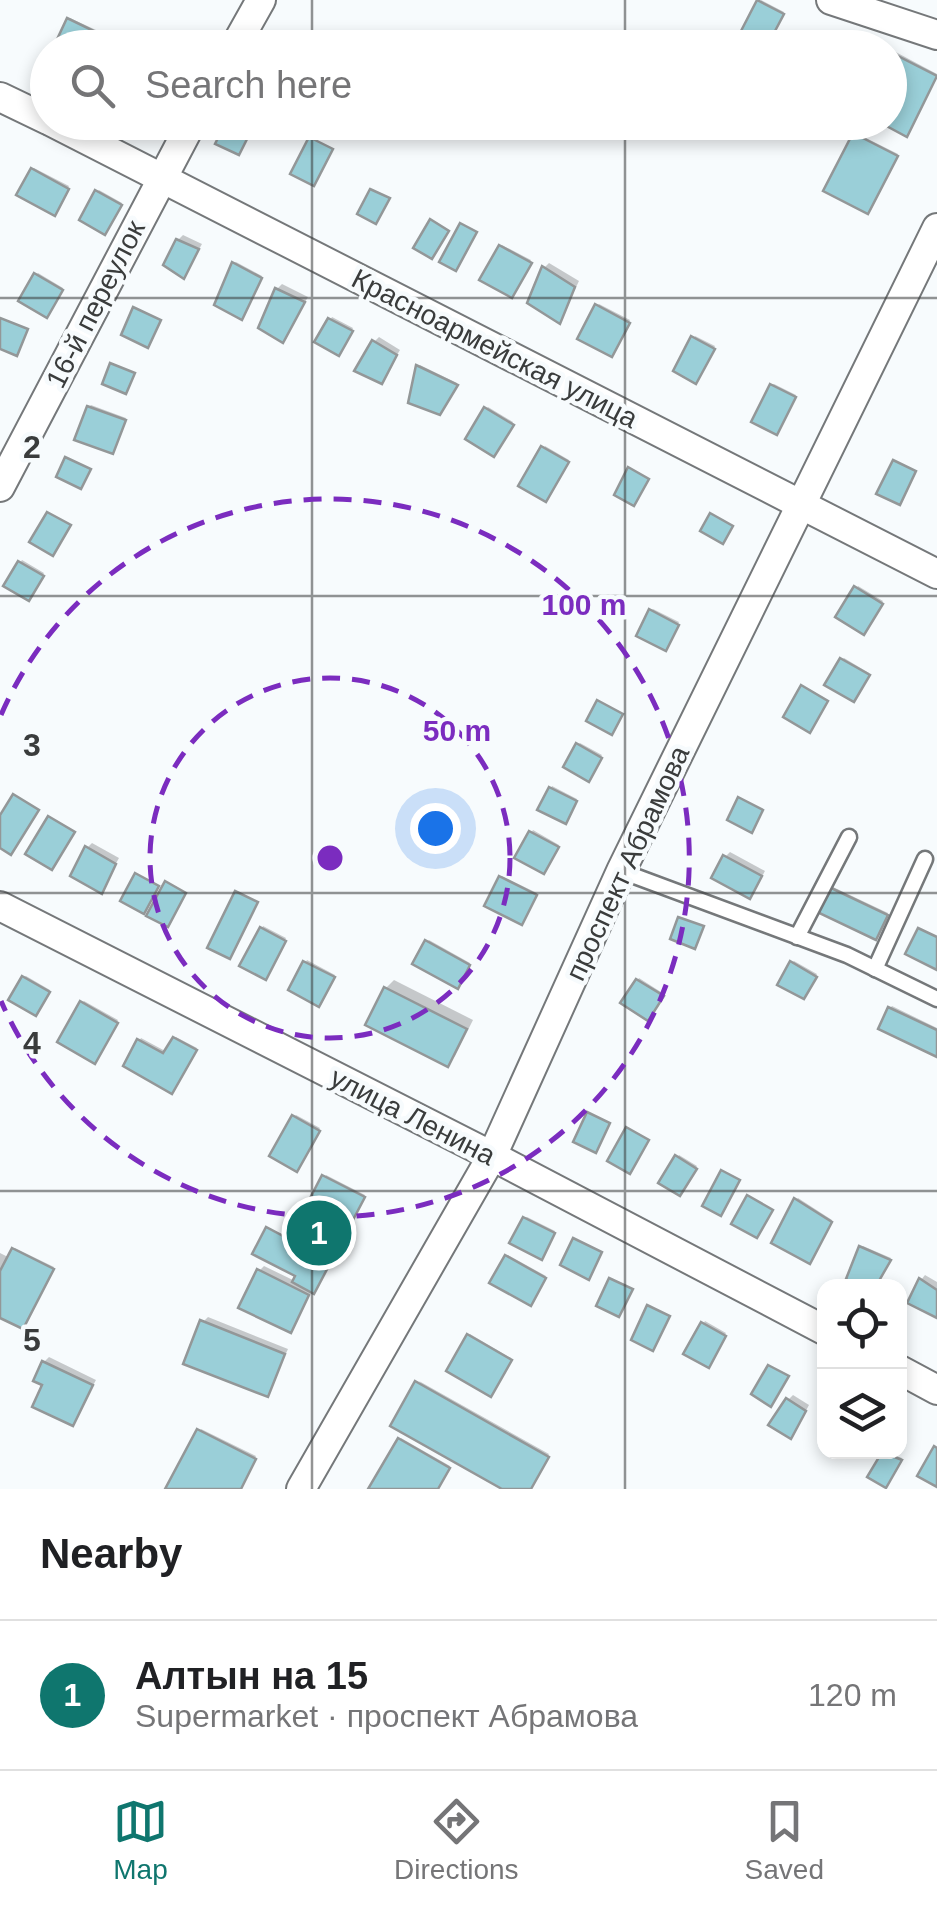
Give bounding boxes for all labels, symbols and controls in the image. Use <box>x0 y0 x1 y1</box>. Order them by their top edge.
search box <box>30 30 907 140</box>
icon: search <box>65 58 120 113</box>
text: Search here <box>145 64 352 106</box>
street label: 16-й переулок <box>40 215 151 393</box>
street label: Красноармейская улица <box>347 263 643 434</box>
text: 2 <box>23 429 41 465</box>
text: 100 m <box>541 588 627 621</box>
text: 50 m <box>423 714 491 747</box>
text: 3 <box>23 727 41 763</box>
street label: проспект Абрамова <box>560 741 696 985</box>
your location <box>410 803 461 854</box>
centre of rings <box>312 840 348 876</box>
text: 4 <box>23 1025 41 1061</box>
street label: улица Ленина <box>325 1062 501 1171</box>
pin: 1 <box>286 1196 352 1270</box>
map controls <box>817 1279 907 1459</box>
button: locate <box>817 1279 907 1369</box>
text: 5 <box>23 1322 41 1358</box>
button: layers <box>817 1369 907 1459</box>
text: Nearby <box>40 1530 182 1577</box>
text: Алтын на 15 <box>135 1655 368 1697</box>
text: 1 <box>64 1677 81 1713</box>
text: 120 m <box>808 1677 897 1713</box>
text: Supermarket · проспект Абрамова <box>135 1698 638 1734</box>
tab: Map <box>113 1794 168 1886</box>
tab: Directions <box>394 1794 519 1886</box>
tab: Saved <box>745 1794 824 1886</box>

